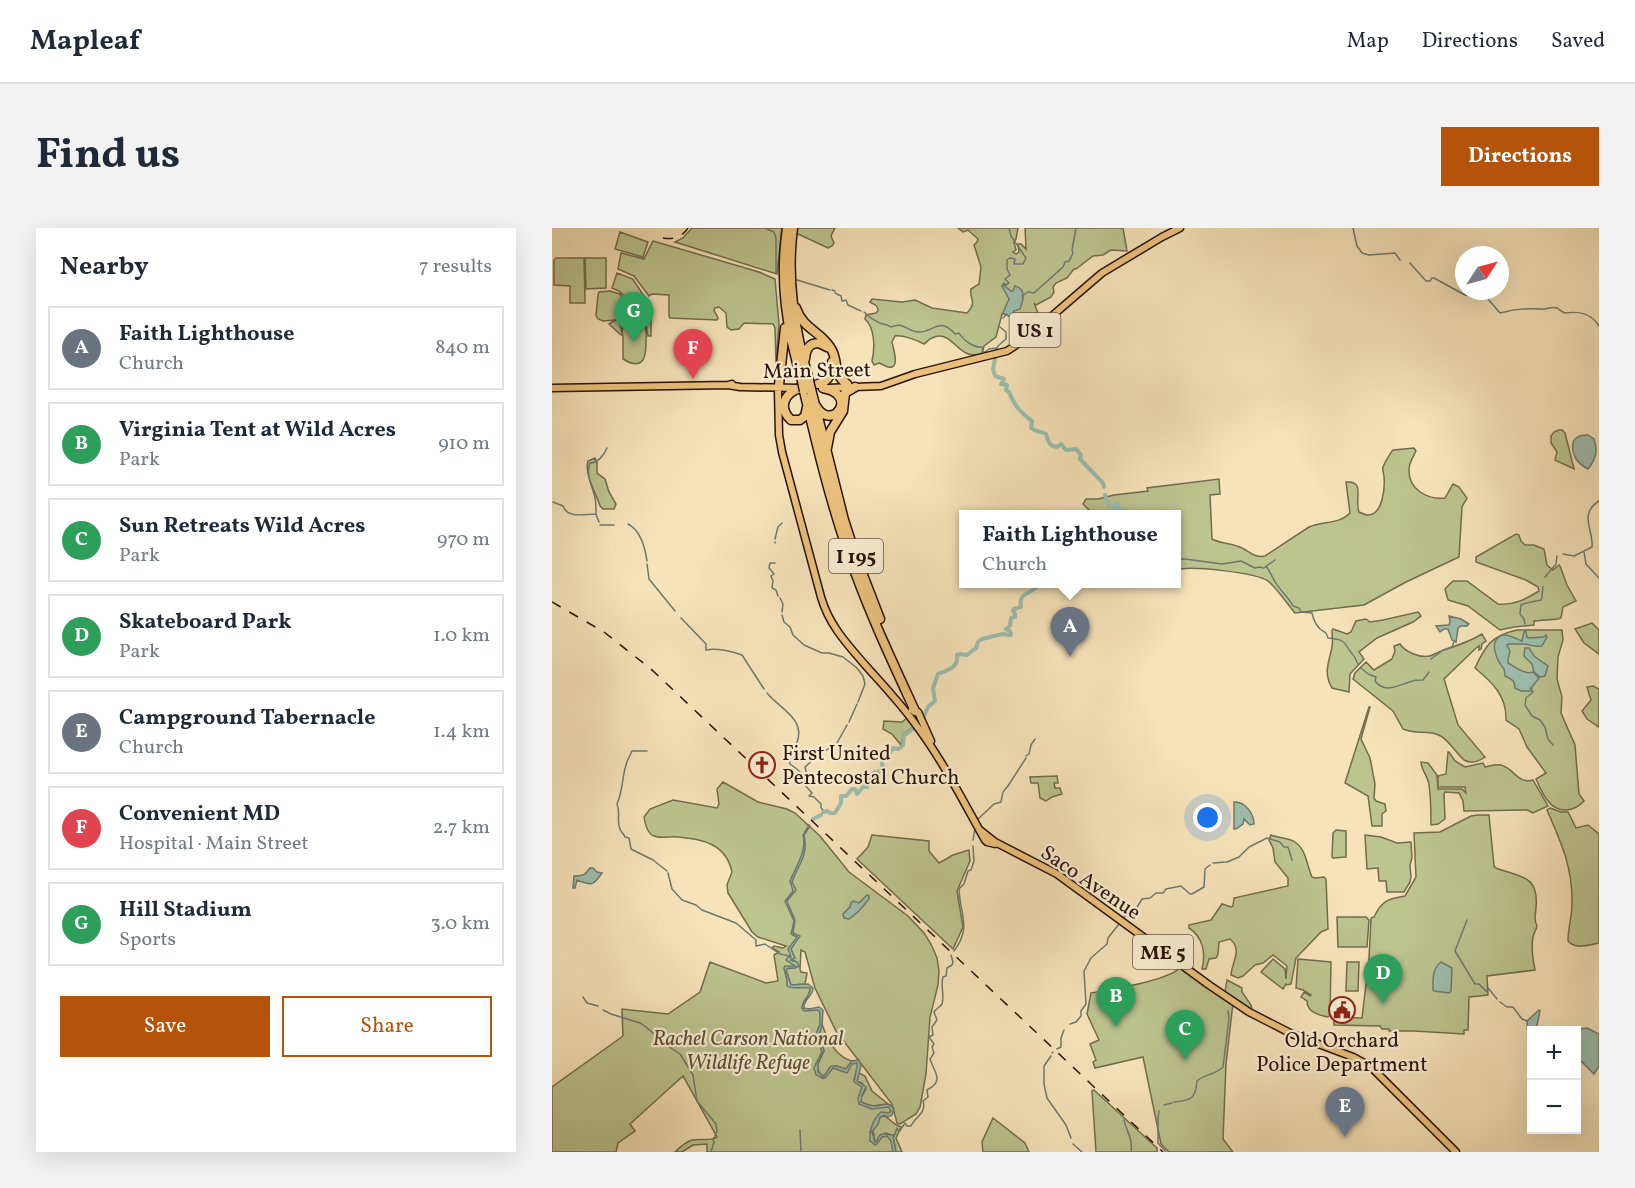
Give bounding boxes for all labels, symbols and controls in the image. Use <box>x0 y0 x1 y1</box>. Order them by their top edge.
text: Mapleaf <box>30 22 140 61</box>
text: Map <box>1347 27 1389 56</box>
text: Directions <box>1422 27 1518 56</box>
text: Saved <box>1551 27 1605 56</box>
text: Find us <box>36 127 180 186</box>
button: Directions <box>1441 127 1599 186</box>
north arrow <box>1455 246 1509 300</box>
text: Nearby <box>60 249 149 285</box>
text: 7 results <box>419 253 492 281</box>
pin: G <box>614 292 653 342</box>
road number: US 1 <box>1010 313 1060 347</box>
text: Faith Lighthouse <box>119 319 295 350</box>
pin: F <box>674 330 712 379</box>
text: A <box>74 334 89 362</box>
text: 840 m <box>435 334 490 362</box>
text: Church <box>119 350 184 378</box>
street label: Main Street <box>763 356 871 387</box>
text: Virginia Tent at Wild Acres <box>119 415 396 446</box>
text: B <box>75 430 88 458</box>
text: 910 m <box>438 430 490 458</box>
text: Park <box>119 446 160 474</box>
popup <box>959 510 1181 588</box>
text: Sun Retreats Wild Acres <box>119 511 365 542</box>
text: Faith Lighthouse <box>982 520 1158 551</box>
text: C <box>75 526 88 554</box>
text: 970 m <box>437 526 490 554</box>
road number: I 195 <box>829 539 883 573</box>
text: Park <box>119 542 160 570</box>
text: Church <box>982 551 1047 579</box>
text: Skateboard Park <box>119 607 292 638</box>
pin: A <box>1050 608 1090 657</box>
text: D <box>74 622 89 650</box>
text: 1.0 km <box>433 622 490 650</box>
text: Park <box>119 638 160 666</box>
text: Campground Tabernacle <box>119 703 375 734</box>
text: E <box>75 718 88 746</box>
text: 1.4 km <box>433 718 490 746</box>
text: Church <box>119 734 184 762</box>
place label: First United Pentecostal Church <box>782 740 960 793</box>
church icon: First United Pentecostal Church <box>747 750 777 780</box>
text: Convenient MD <box>119 799 280 830</box>
your location <box>1193 803 1222 832</box>
text: F <box>76 814 87 842</box>
text: 2.7 km <box>433 814 490 842</box>
text: Hospital · Main Street <box>119 830 309 858</box>
street label: Saco Avenue <box>1034 839 1146 928</box>
text: Hill Stadium <box>119 895 252 926</box>
text: G <box>74 910 89 938</box>
text: 3.0 km <box>430 910 490 938</box>
text: Sports <box>119 926 176 954</box>
road number: ME 5 <box>1133 935 1193 969</box>
pin: D <box>1364 954 1402 1004</box>
pin: B <box>1096 978 1136 1027</box>
public building icon: Old Orchard Police Department <box>1327 995 1357 1025</box>
button: Save <box>60 996 270 1057</box>
button: Share <box>282 996 492 1057</box>
pin: C <box>1166 1010 1204 1060</box>
park label: Rachel Carson National Wildlife Refuge <box>652 1025 844 1078</box>
map controls <box>1527 1026 1581 1134</box>
button: + <box>1527 1026 1581 1080</box>
place label: Old Orchard Police Department <box>1256 1027 1428 1080</box>
button: − <box>1527 1080 1581 1134</box>
pin: E <box>1326 1088 1364 1137</box>

